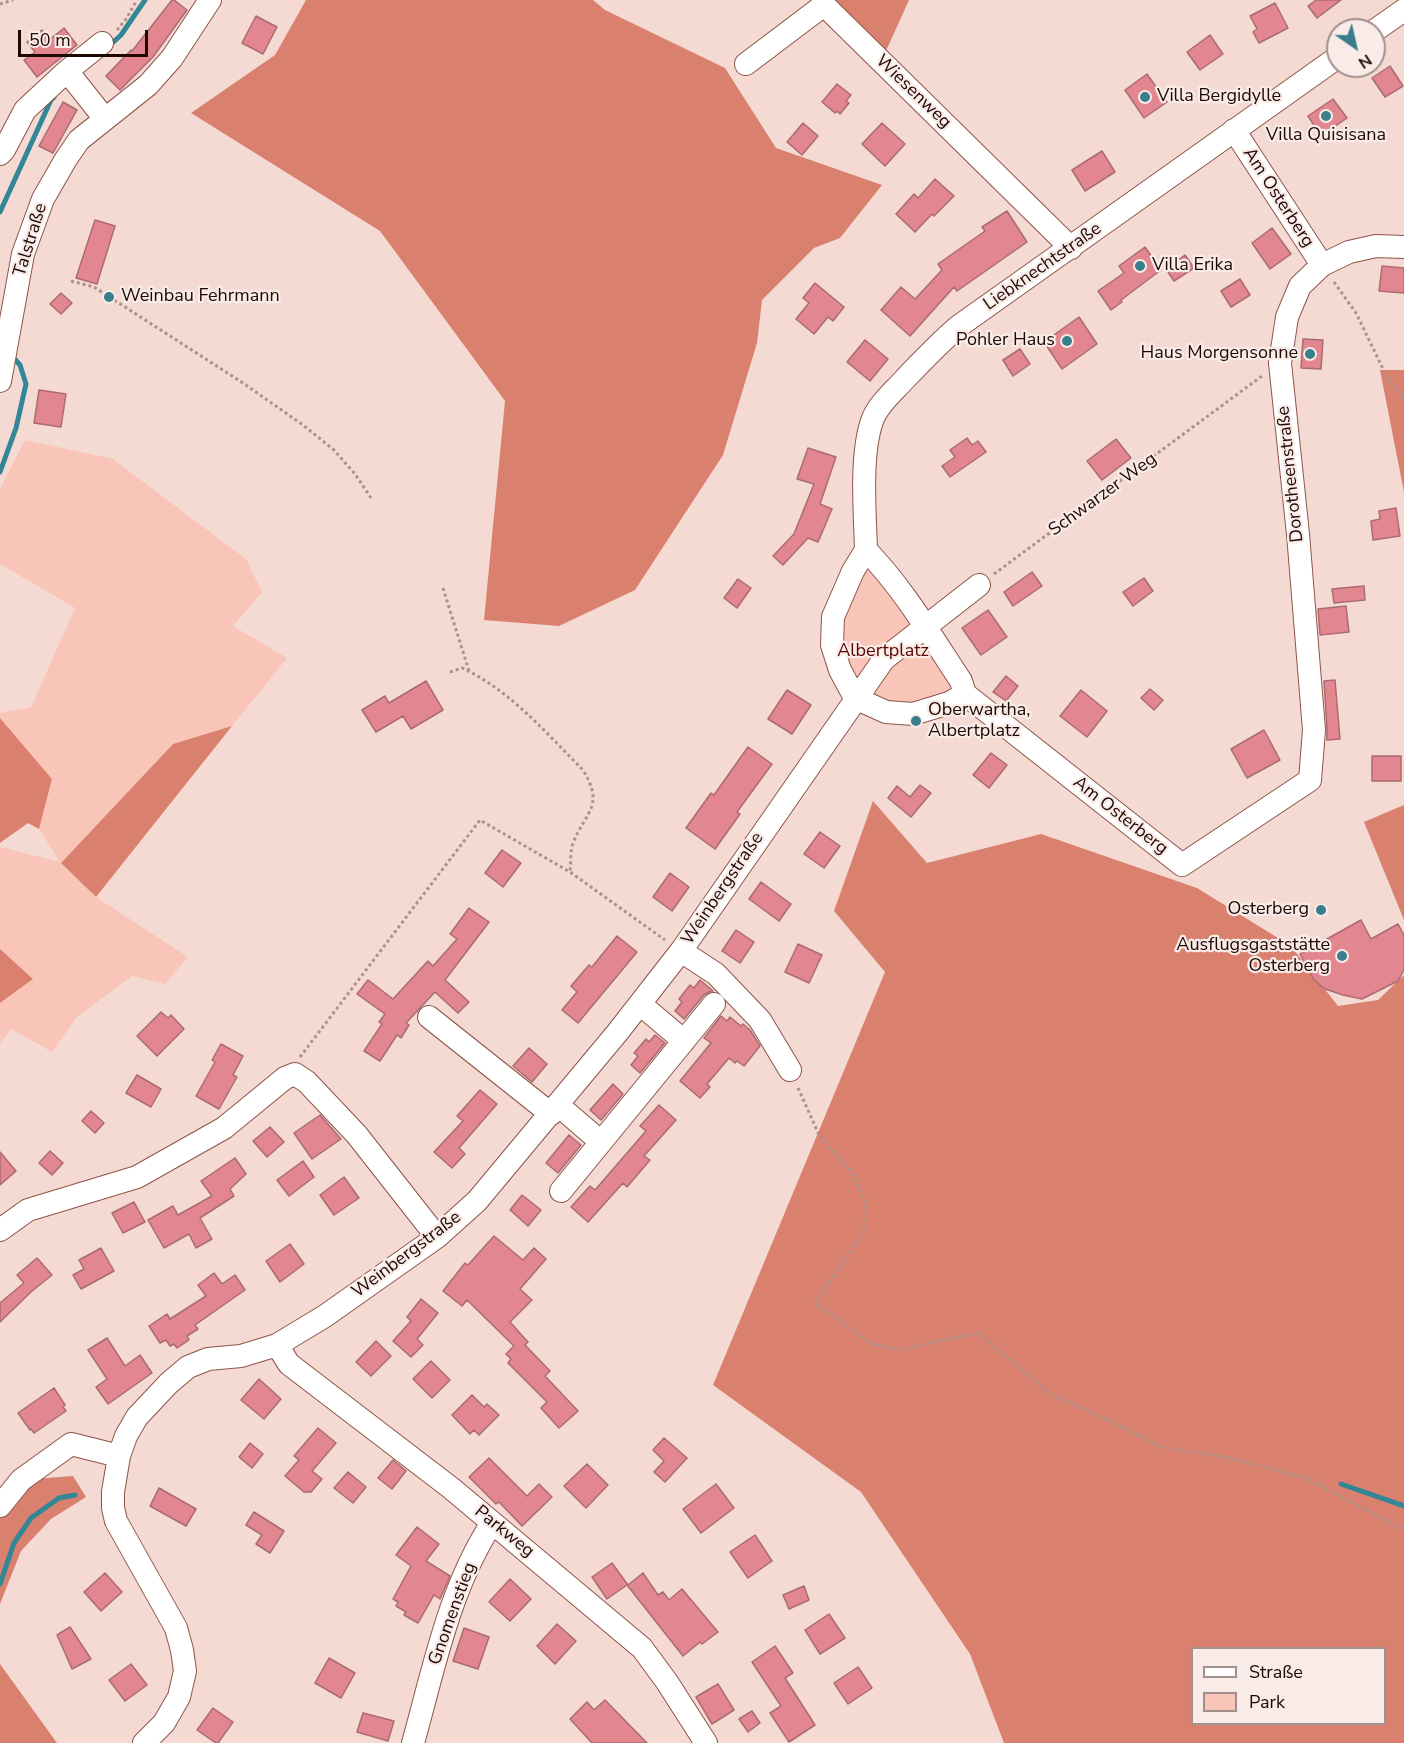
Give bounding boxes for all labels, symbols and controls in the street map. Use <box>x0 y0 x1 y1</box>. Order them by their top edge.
scale bar <box>21 18 152 56</box>
north arrow <box>1326 18 1386 78</box>
text: 50 m <box>29 28 71 52</box>
text: N <box>1354 49 1376 74</box>
street label: Wiesenweg <box>871 51 955 133</box>
place label: Villa Bergidylle <box>1157 86 1281 108</box>
marker: Villa Bergidylle <box>1138 90 1152 104</box>
marker: Villa Quisisana <box>1319 109 1333 123</box>
place label: Villa Quisisana <box>1266 125 1386 147</box>
street label: Am Osterberg <box>1238 144 1318 252</box>
street label: Talstraße <box>10 201 52 279</box>
street label: Liebknechtstraße <box>980 218 1106 316</box>
place label: Villa Erika <box>1152 255 1233 277</box>
marker: Villa Erika <box>1133 259 1147 273</box>
place label: Weinbau Fehrmann <box>121 286 280 308</box>
marker: Weinbau Fehrmann <box>102 290 116 304</box>
place label: Pohler Haus <box>956 330 1055 352</box>
marker: Pohler Haus <box>1060 334 1074 348</box>
place label: Haus Morgensonne <box>1141 343 1298 365</box>
marker: Haus Morgensonne <box>1303 347 1317 361</box>
street label: Dorotheenstraße <box>1273 405 1309 543</box>
street label: Schwarzer Weg <box>1045 449 1161 541</box>
park label: Albertplatz <box>837 641 929 663</box>
place label: Oberwartha, Albertplatz <box>928 700 1030 742</box>
marker: Oberwartha, Albertplatz <box>909 714 923 728</box>
street label: Am Osterberg <box>1068 772 1172 860</box>
street label: Weinbergstraße <box>677 829 769 949</box>
place label: Osterberg <box>1227 899 1309 921</box>
marker: Osterberg <box>1314 903 1328 917</box>
place label: Ausflugsgaststätte Osterberg <box>1176 935 1330 978</box>
marker: Ausflugsgaststätte Osterberg <box>1335 949 1349 963</box>
street label: Weinbergstraße <box>348 1207 466 1303</box>
street label: Parkweg <box>470 1501 538 1563</box>
street label: Gnomenstieg <box>424 1560 482 1668</box>
legend <box>1191 1647 1386 1725</box>
text: Straße <box>1249 1660 1303 1684</box>
text: Park <box>1249 1690 1285 1714</box>

